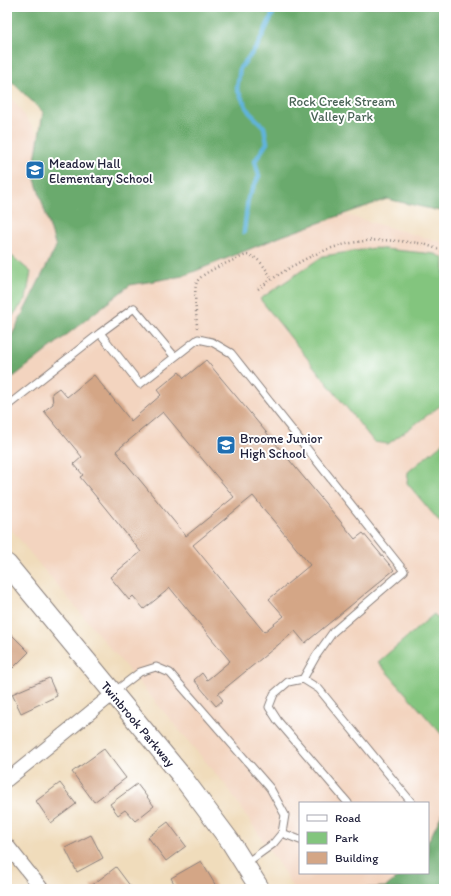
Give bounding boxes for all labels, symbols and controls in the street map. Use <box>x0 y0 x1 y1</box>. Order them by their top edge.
park label: Rock Creek Stream Valley Park <box>289 94 395 124</box>
place label: Meadow Hall Elementary School <box>49 156 153 186</box>
school or university icon: Meadow Hall Elementary School <box>24 159 46 181</box>
place label: Broome Junior High School <box>240 431 323 461</box>
school or university icon: Broome Junior High School <box>215 434 237 456</box>
street label: Twinbrook Parkway <box>98 678 178 770</box>
legend <box>299 802 429 874</box>
text: Road <box>335 811 361 825</box>
text: Park <box>335 831 359 845</box>
text: Building <box>335 851 379 865</box>

